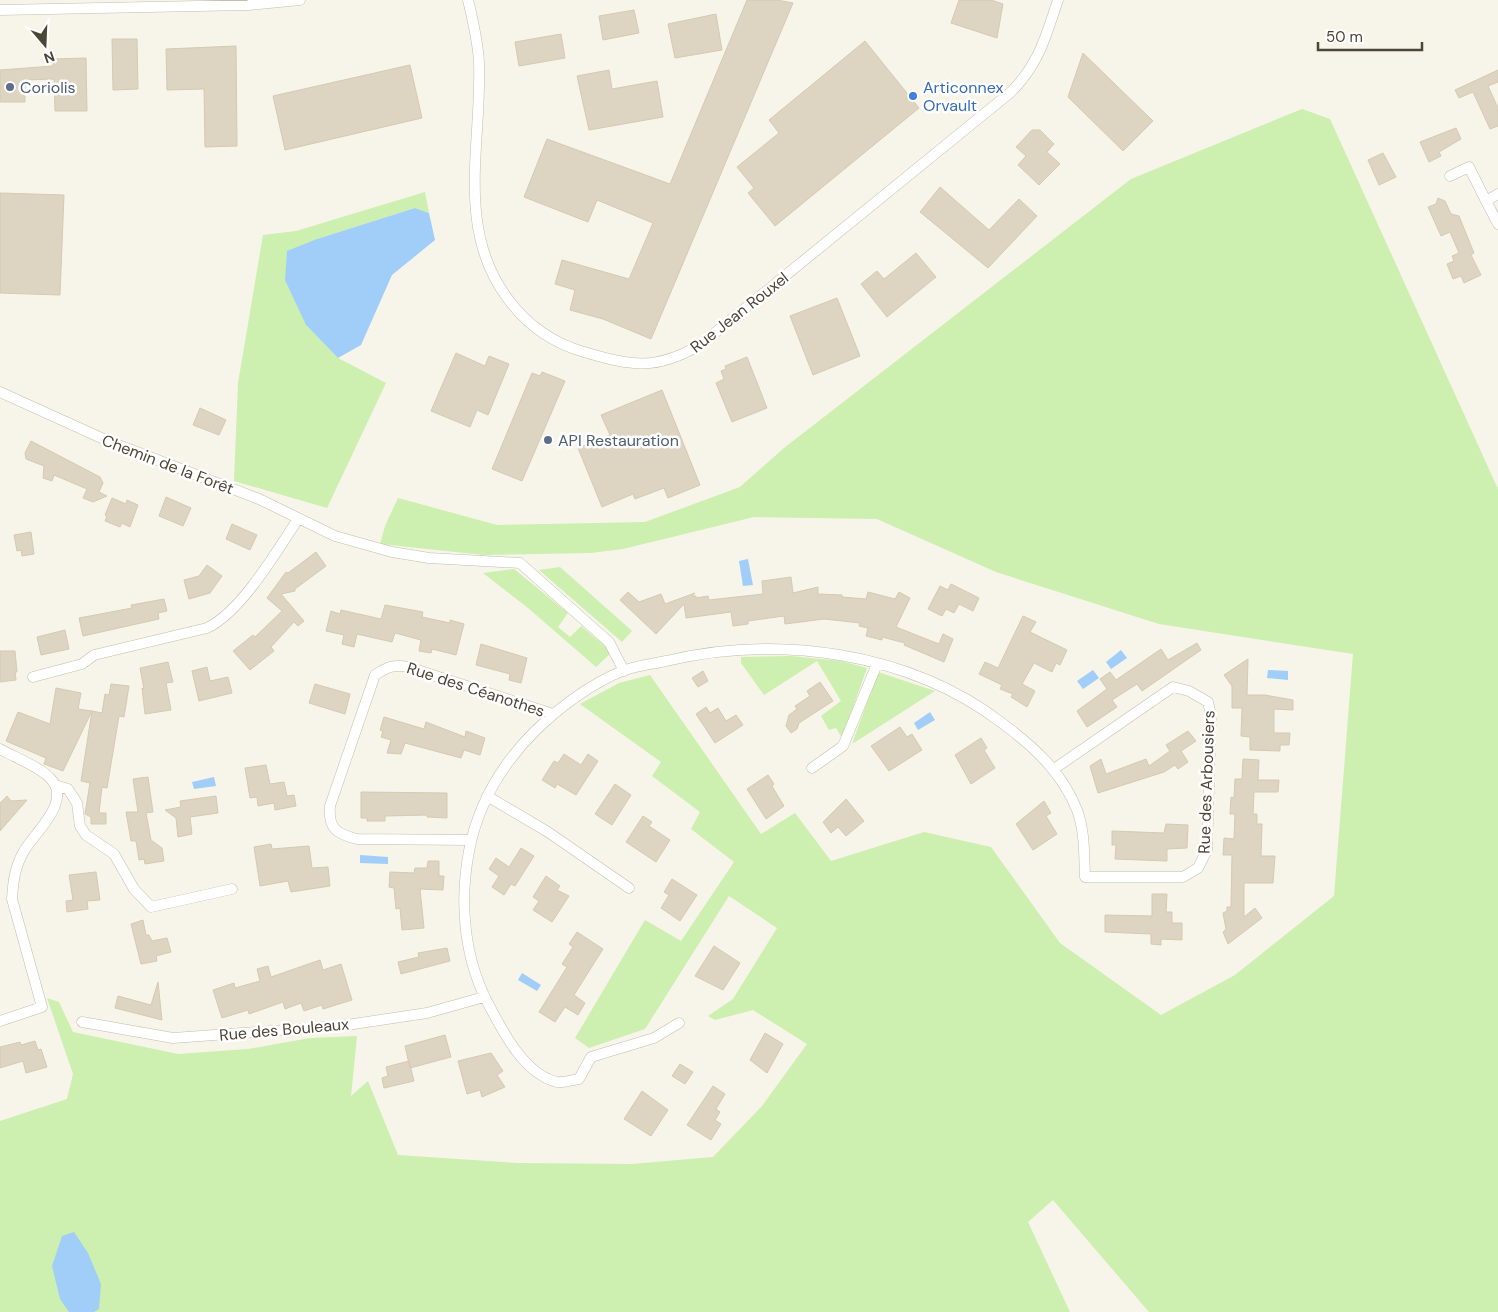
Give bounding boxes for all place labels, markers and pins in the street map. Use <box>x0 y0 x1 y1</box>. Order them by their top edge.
place label: Coriolis <box>20 77 76 98</box>
place label: Articonnex Orvault <box>923 77 1003 116</box>
marker: Coriolis <box>4 81 16 93</box>
marker: Articonnex Orvault <box>907 90 919 102</box>
place label: API Restauration <box>558 430 679 451</box>
marker: API Restauration <box>542 434 554 446</box>

